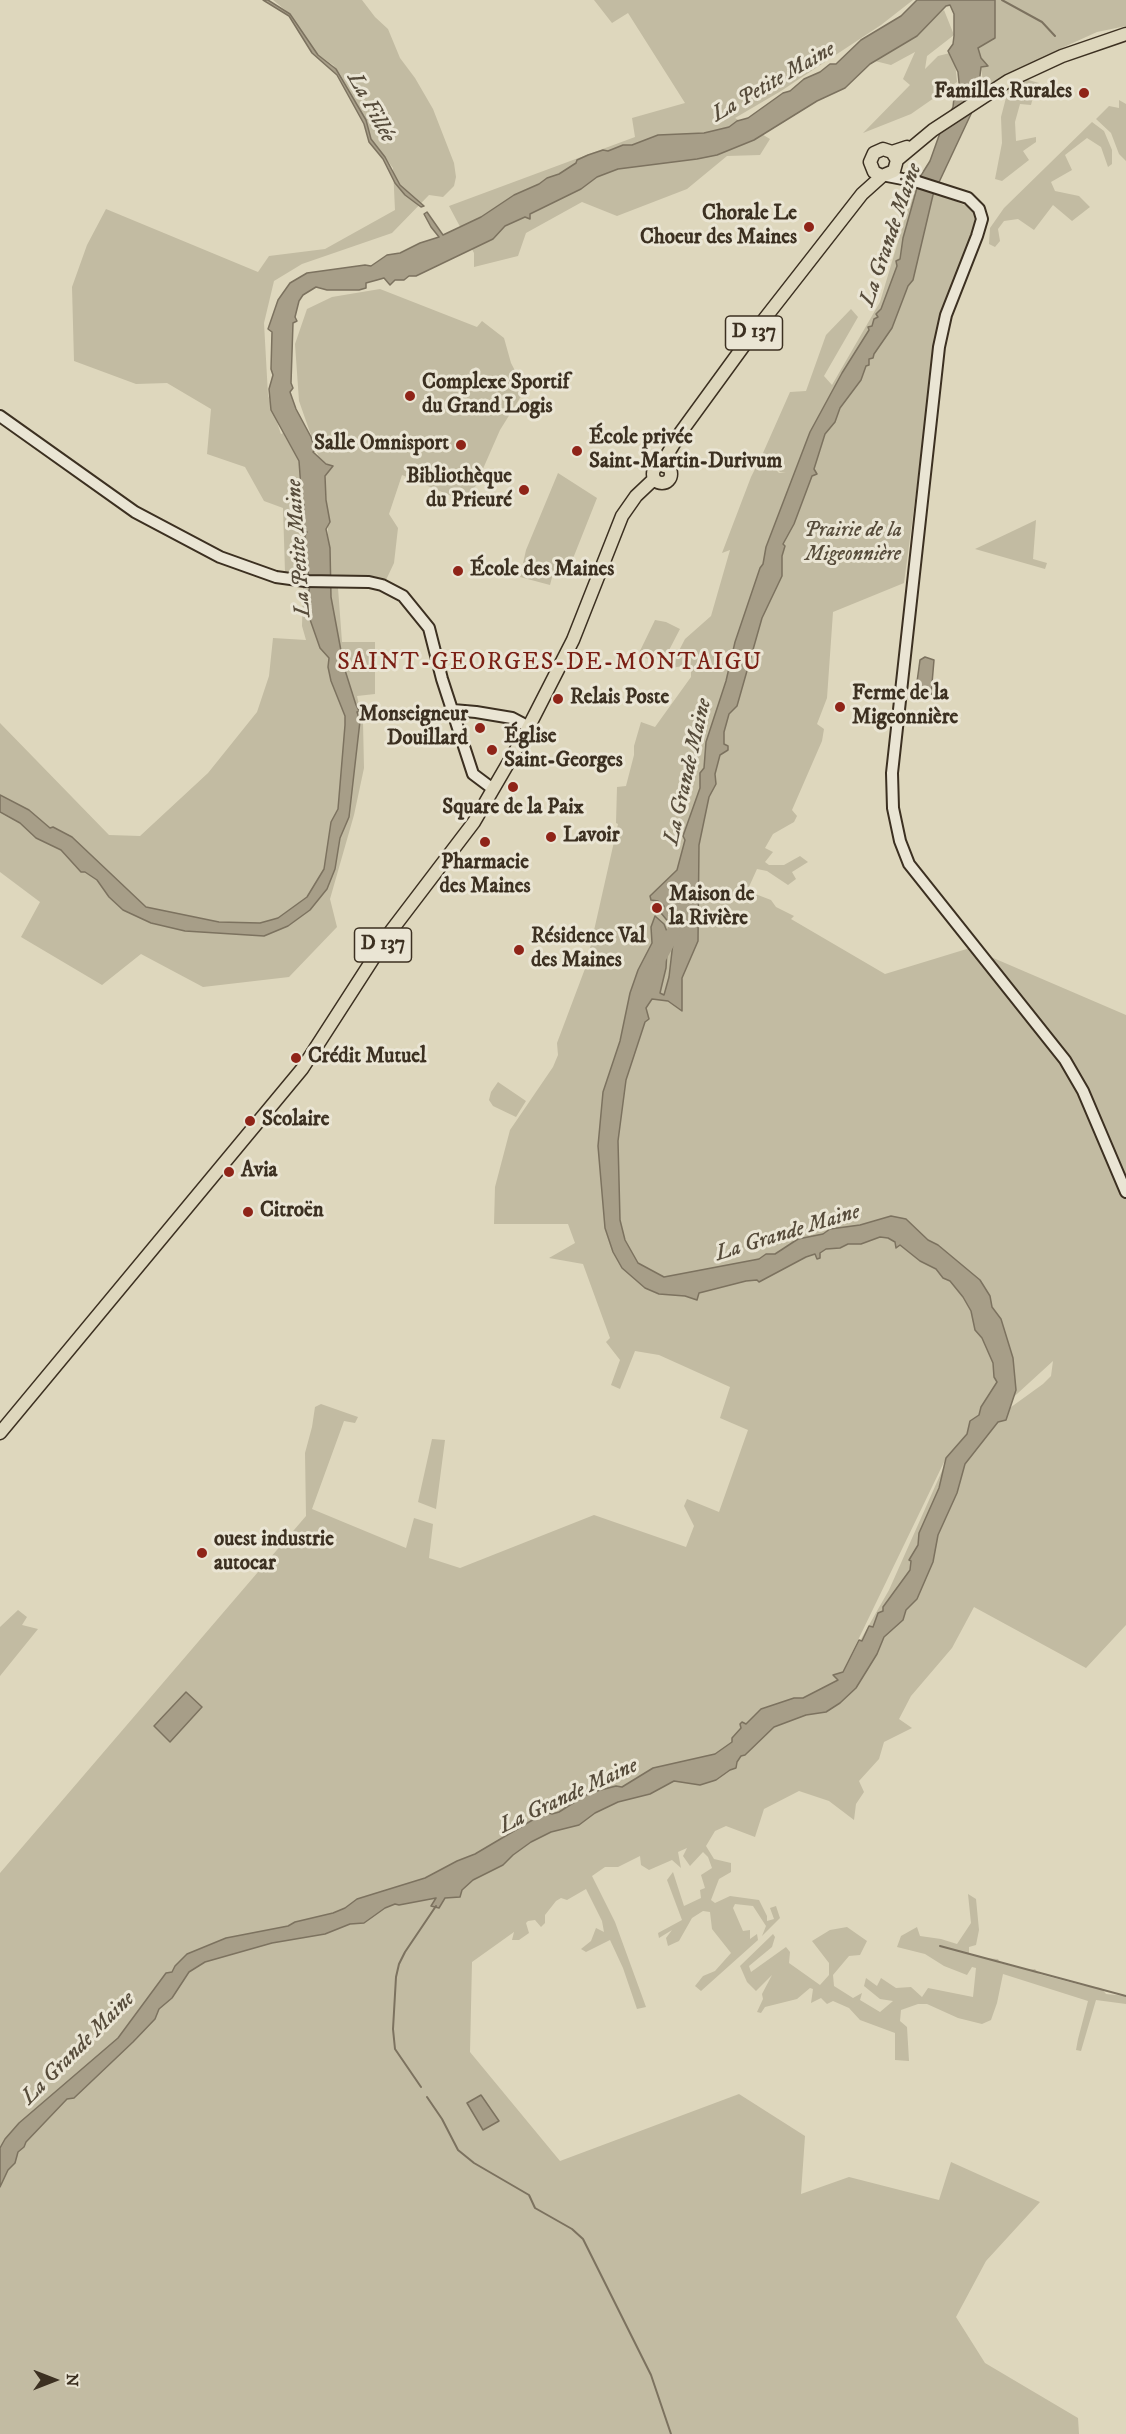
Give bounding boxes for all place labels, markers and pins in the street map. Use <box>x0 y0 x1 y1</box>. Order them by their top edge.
place label: Familles Rurales <box>934 80 1072 106</box>
marker: Familles Rurales <box>1077 86 1091 100</box>
place label: Chorale Le Choeur des Maines <box>640 202 797 252</box>
marker: Chorale Le Choeur des Maines <box>802 220 816 234</box>
place label: Complexe Sportif du Grand Logis <box>422 371 569 421</box>
marker: Complexe Sportif du Grand Logis <box>403 389 417 403</box>
place label: École privée Saint-Martin-Durivum <box>589 426 782 476</box>
place label: Salle Omnisport <box>314 432 449 458</box>
marker: Salle Omnisport <box>454 438 468 452</box>
marker: École privée Saint-Martin-Durivum <box>570 444 584 458</box>
place label: Bibliothèque du Prieuré <box>406 465 512 515</box>
marker: Bibliothèque du Prieuré <box>517 483 531 497</box>
place label: École des Maines <box>470 558 614 584</box>
marker: École des Maines <box>451 564 465 578</box>
place label: Ferme de la Migeonnière <box>852 682 958 732</box>
place label: Relais Poste <box>570 686 669 712</box>
marker: Relais Poste <box>551 692 565 706</box>
marker: Ferme de la Migeonnière <box>833 700 847 714</box>
place label: Monseigneur Douillard <box>359 703 468 753</box>
marker: Monseigneur Douillard <box>473 721 487 735</box>
place label: Église Saint-Georges <box>504 725 623 775</box>
marker: Église Saint-Georges <box>485 743 499 757</box>
marker: Square de la Paix <box>506 780 520 794</box>
place label: Square de la Paix <box>442 796 584 822</box>
place label: Lavoir <box>563 824 620 850</box>
marker: Lavoir <box>544 830 558 844</box>
marker: Pharmacie des Maines <box>478 835 492 849</box>
place label: Pharmacie des Maines <box>440 851 530 901</box>
place label: Maison de la Rivière <box>669 883 754 933</box>
marker: Maison de la Rivière <box>650 901 664 915</box>
place label: Résidence Val des Maines <box>531 925 646 975</box>
marker: Résidence Val des Maines <box>512 943 526 957</box>
place label: Crédit Mutuel <box>308 1045 426 1071</box>
marker: Crédit Mutuel <box>289 1051 303 1065</box>
place label: Scolaire <box>262 1108 329 1134</box>
marker: Scolaire <box>243 1114 257 1128</box>
place label: Avia <box>241 1159 278 1185</box>
marker: Avia <box>222 1165 236 1179</box>
place label: Citroën <box>260 1199 324 1225</box>
marker: Citroën <box>241 1205 255 1219</box>
place label: ouest industrie autocar <box>214 1528 334 1578</box>
marker: ouest industrie autocar <box>195 1546 209 1560</box>

